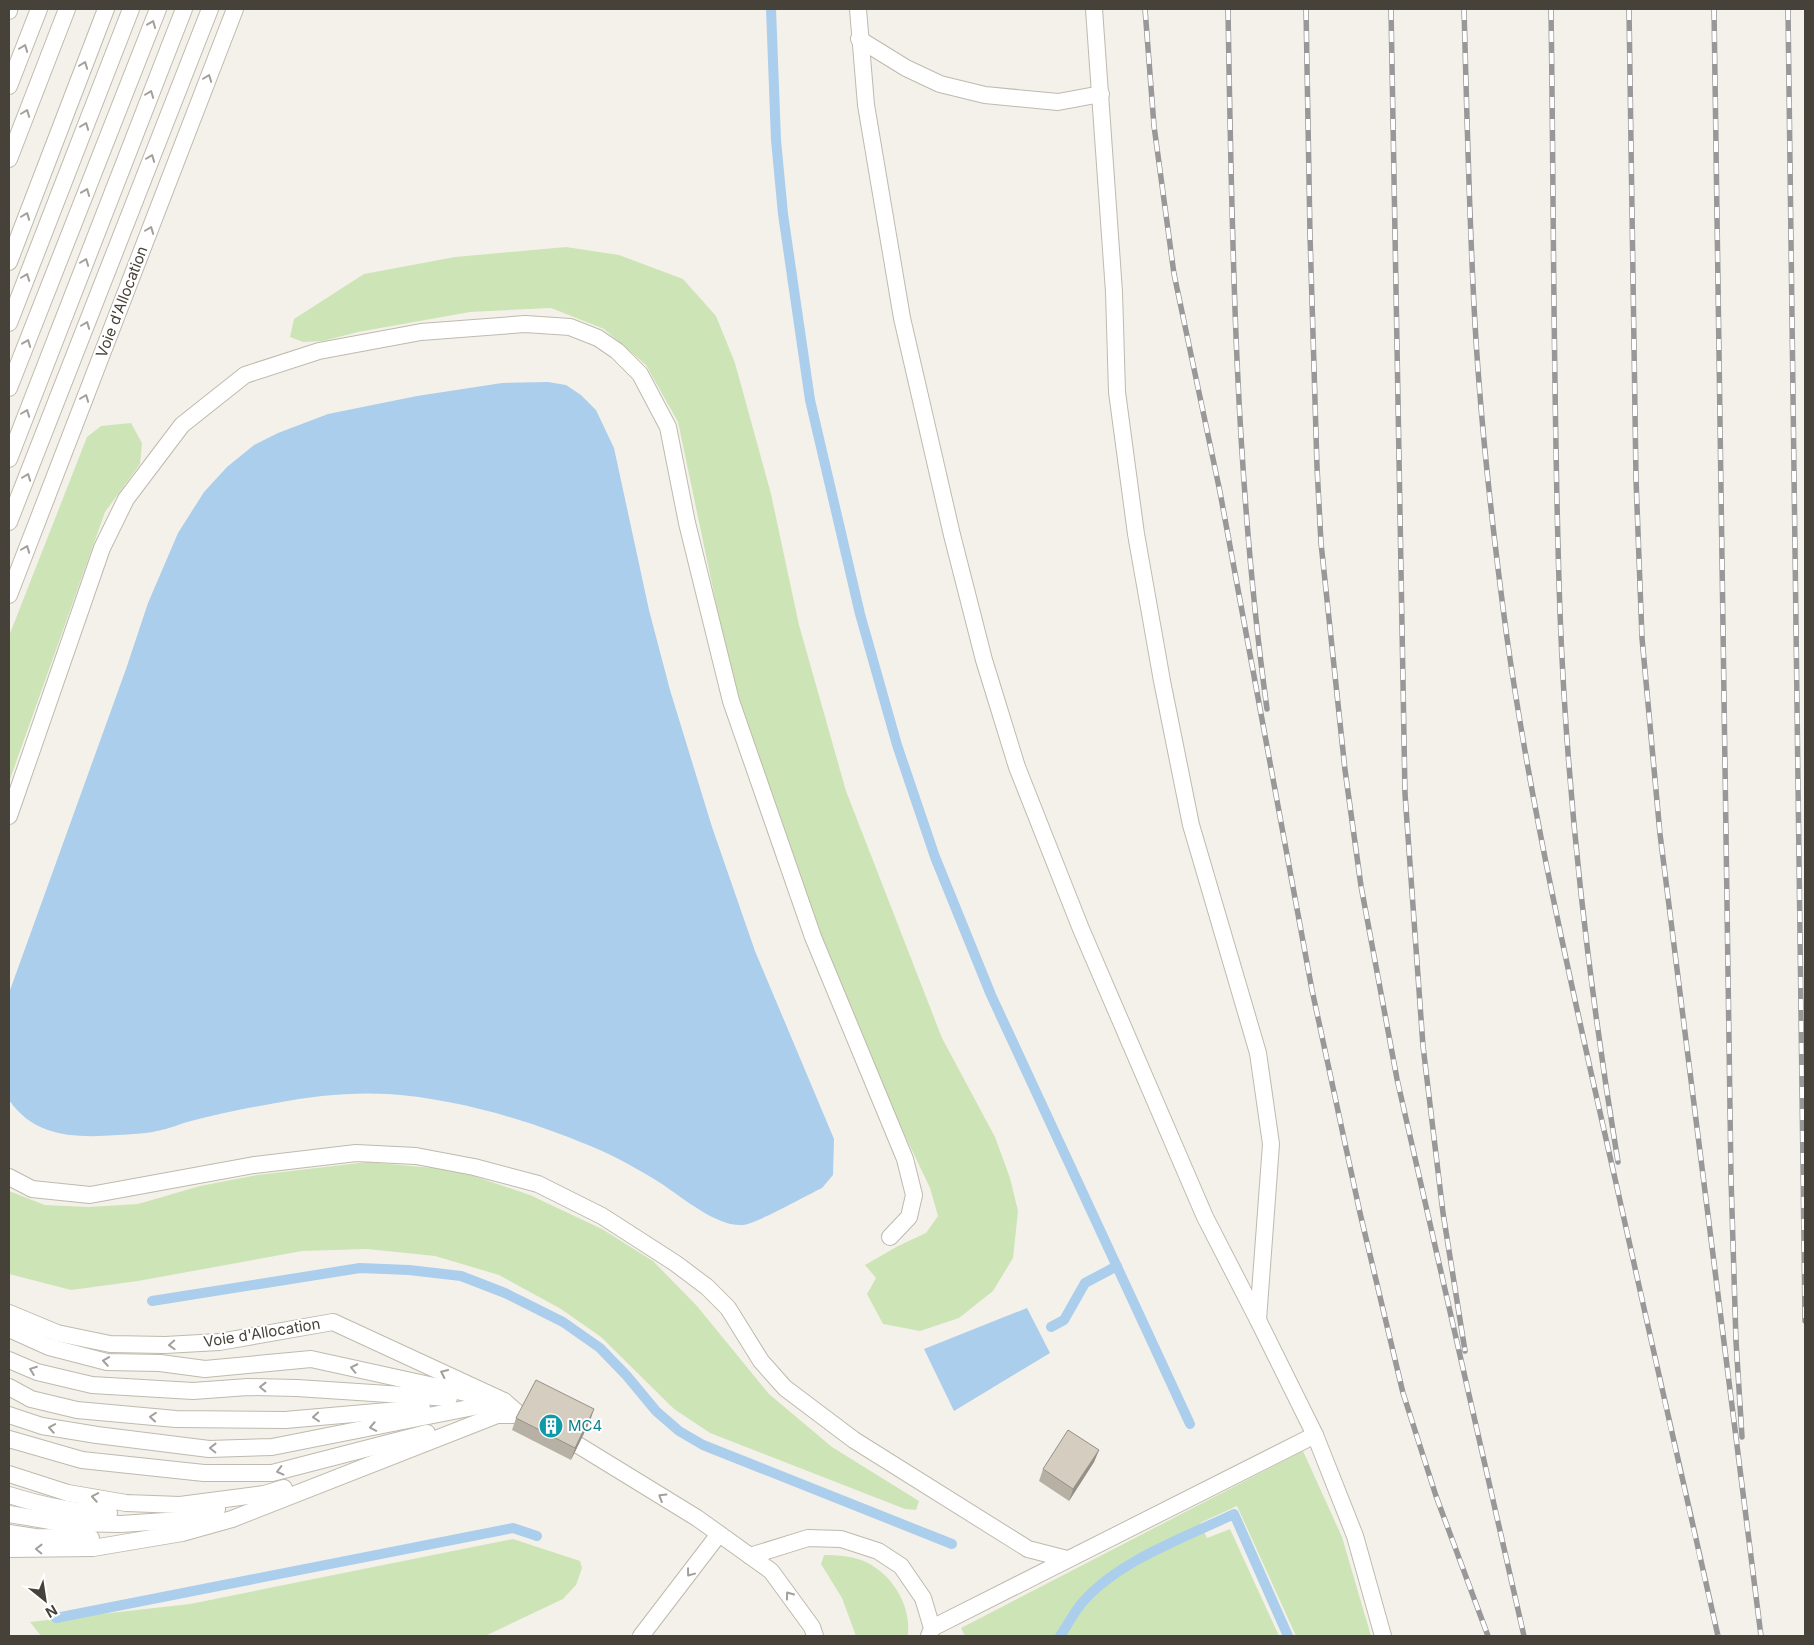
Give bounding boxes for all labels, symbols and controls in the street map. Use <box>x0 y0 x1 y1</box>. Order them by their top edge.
one-way arrow <box>146 20 156 29</box>
one-way arrow <box>18 44 28 52</box>
one-way arrow <box>78 61 88 70</box>
one-way arrow <box>202 74 212 83</box>
one-way arrow <box>144 90 155 99</box>
one-way arrow <box>20 109 30 118</box>
one-way arrow <box>79 122 89 130</box>
one-way arrow <box>145 154 156 163</box>
one-way arrow <box>80 188 90 196</box>
one-way arrow <box>20 213 30 221</box>
one-way arrow <box>143 226 154 235</box>
street label: Voie d'Allocation <box>92 243 152 360</box>
one-way arrow <box>79 258 89 267</box>
one-way arrow <box>20 273 31 282</box>
one-way arrow <box>80 321 90 330</box>
one-way arrow <box>20 339 31 348</box>
one-way arrow <box>79 394 89 403</box>
one-way arrow <box>21 410 31 418</box>
one-way arrow <box>21 473 31 481</box>
one-way arrow <box>20 546 30 554</box>
street label: Voie d'Allocation <box>202 1314 322 1351</box>
one-way arrow <box>168 1339 176 1350</box>
one-way arrow <box>101 1356 109 1367</box>
one-way arrow <box>349 1363 358 1374</box>
one-way arrow <box>29 1366 38 1376</box>
one-way arrow <box>440 1369 449 1380</box>
one-way arrow <box>259 1382 266 1392</box>
one-way arrow <box>149 1412 157 1423</box>
one-way arrow <box>311 1412 319 1423</box>
building icon: MC4 <box>538 1413 564 1439</box>
place label: MC4 <box>568 1416 602 1435</box>
one-way arrow <box>369 1421 378 1432</box>
one-way arrow <box>48 1423 56 1433</box>
one-way arrow <box>209 1443 216 1453</box>
one-way arrow <box>275 1465 284 1476</box>
one-way arrow <box>90 1493 99 1503</box>
one-way arrow <box>658 1493 667 1503</box>
one-way arrow <box>35 1544 43 1555</box>
one-way arrow <box>687 1567 695 1576</box>
north arrow <box>20 1575 70 1625</box>
one-way arrow <box>786 1592 795 1601</box>
text: N <box>43 1602 61 1622</box>

